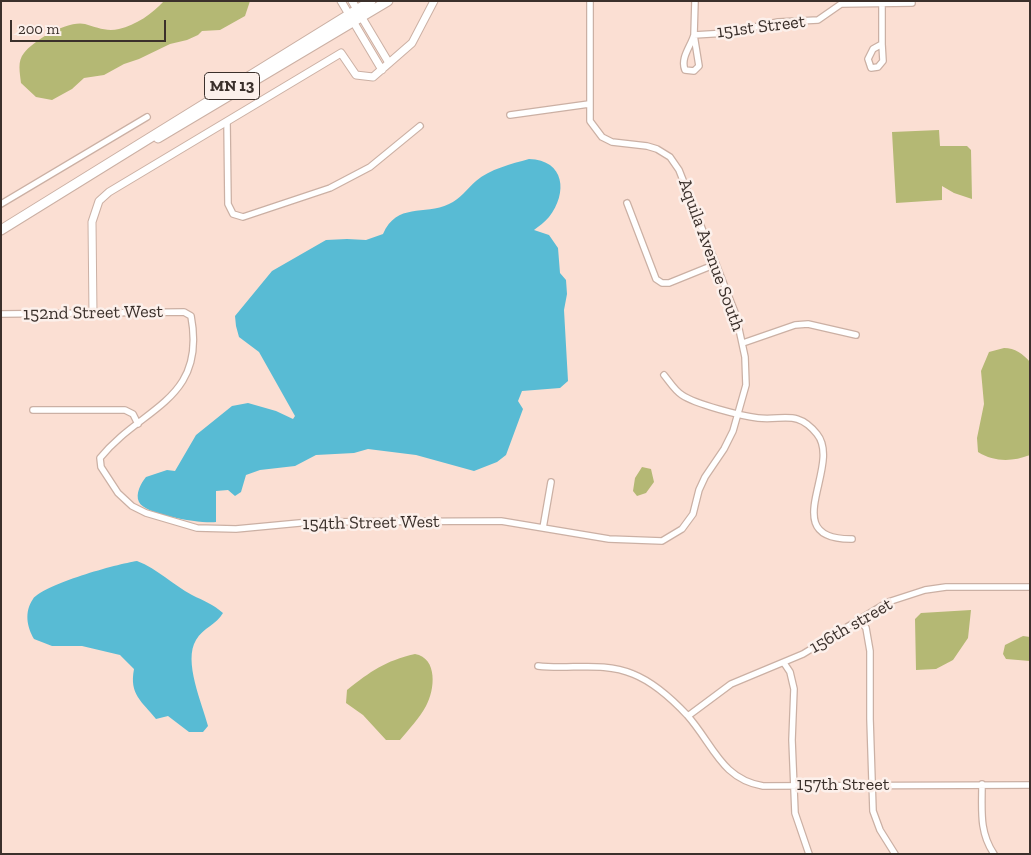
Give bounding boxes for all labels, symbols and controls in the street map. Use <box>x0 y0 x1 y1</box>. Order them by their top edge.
scale bar <box>12 10 169 42</box>
street label: 151st Street <box>715 11 807 43</box>
text: 200 m <box>18 20 59 38</box>
road number: MN 13 <box>204 72 260 100</box>
street label: Aquila Avenue South <box>673 176 749 334</box>
street label: 152nd Street West <box>23 301 163 325</box>
street label: 154th Street West <box>302 511 440 535</box>
street label: 156th street <box>806 594 896 658</box>
street label: 157th Street <box>797 774 889 796</box>

